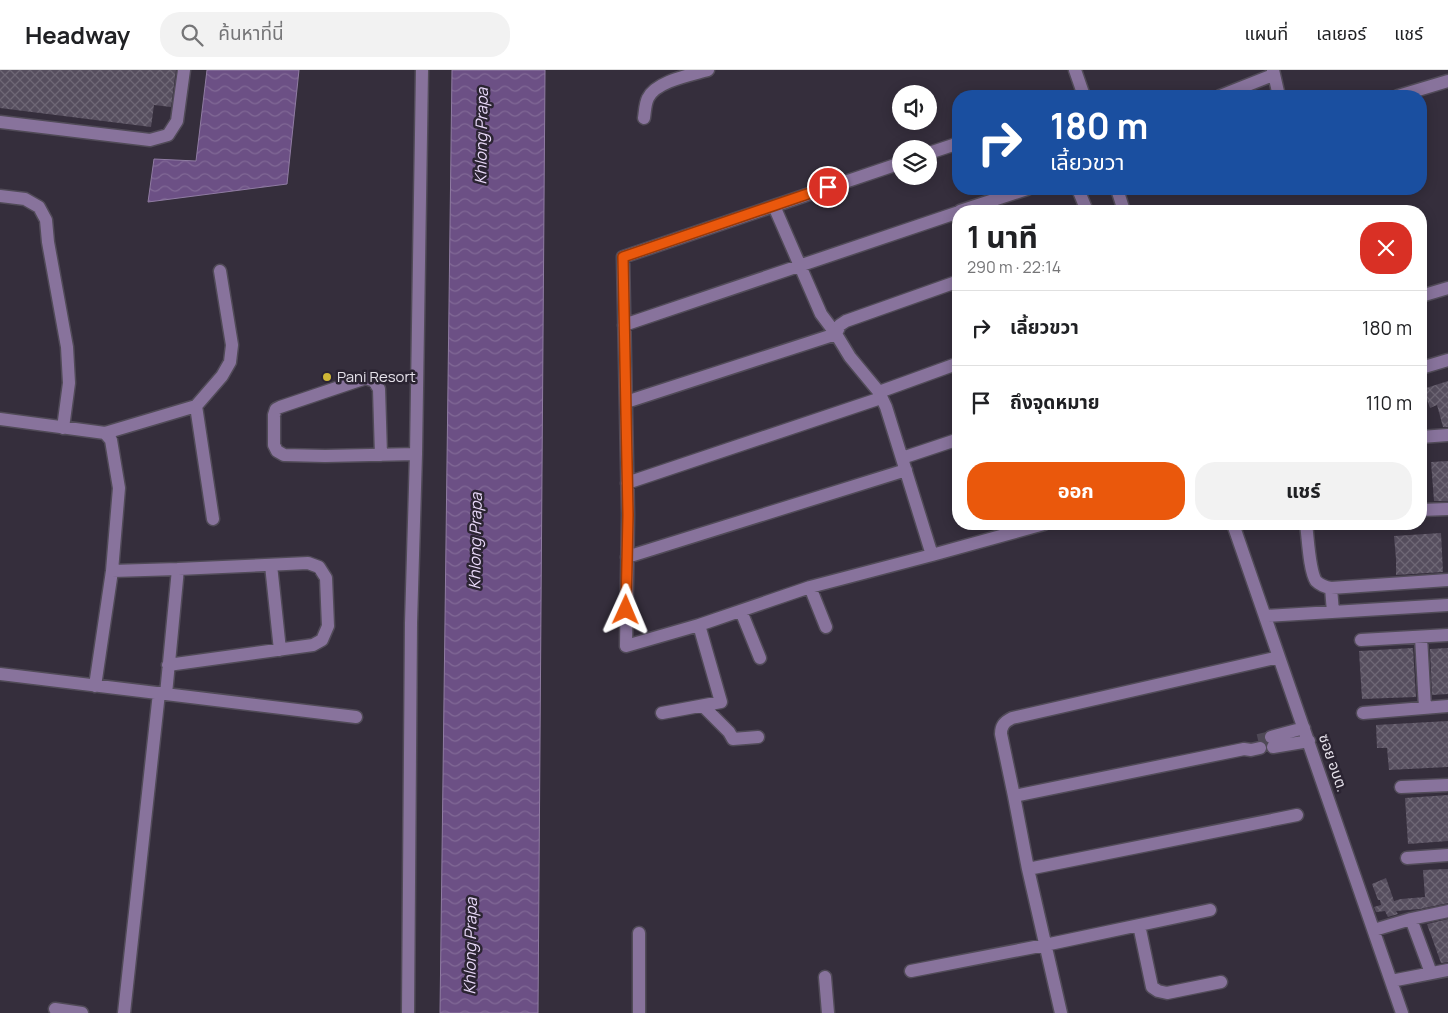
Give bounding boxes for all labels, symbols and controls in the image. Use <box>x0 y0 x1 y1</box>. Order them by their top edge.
search box <box>160 12 510 57</box>
text: Headway <box>25 18 130 51</box>
text: ค้นหาที่นี่ <box>218 20 284 46</box>
icon: search <box>178 21 206 49</box>
text: แผนที่ <box>1244 21 1288 45</box>
text: เลเยอร์ <box>1316 21 1366 45</box>
text: แชร์ <box>1394 21 1423 45</box>
map controls <box>892 85 937 185</box>
button: sound <box>892 85 937 130</box>
water label: Khlong Prapa <box>469 86 493 185</box>
text: 180 m <box>1050 102 1148 150</box>
icon: right <box>967 110 1032 175</box>
button: layers <box>892 140 937 185</box>
text: เลี้ยวขวา <box>1050 147 1125 177</box>
pin <box>807 166 849 208</box>
icon: arrive <box>814 173 842 201</box>
text: 1 นาที <box>967 216 1038 257</box>
button: close <box>1360 222 1412 274</box>
text: 290 m · 22:14 <box>967 256 1061 278</box>
icon: right <box>967 314 995 342</box>
text: เลี้ยวขวา <box>1010 314 1079 340</box>
text: 180 m <box>1362 315 1412 341</box>
place label: Pani Resort <box>337 366 416 387</box>
marker: Pani Resort <box>321 371 333 383</box>
icon: arrive <box>967 389 995 417</box>
text: ถึงจุดหมาย <box>1010 389 1100 415</box>
text: 110 m <box>1366 390 1412 416</box>
button: ออก <box>967 462 1185 520</box>
button: แชร์ <box>1195 462 1412 520</box>
water label: Khlong Prapa <box>463 491 487 590</box>
position arrow <box>599 583 651 635</box>
street label: ซอย อบต. <box>1314 731 1353 795</box>
water label: Khlong Prapa <box>458 896 482 995</box>

